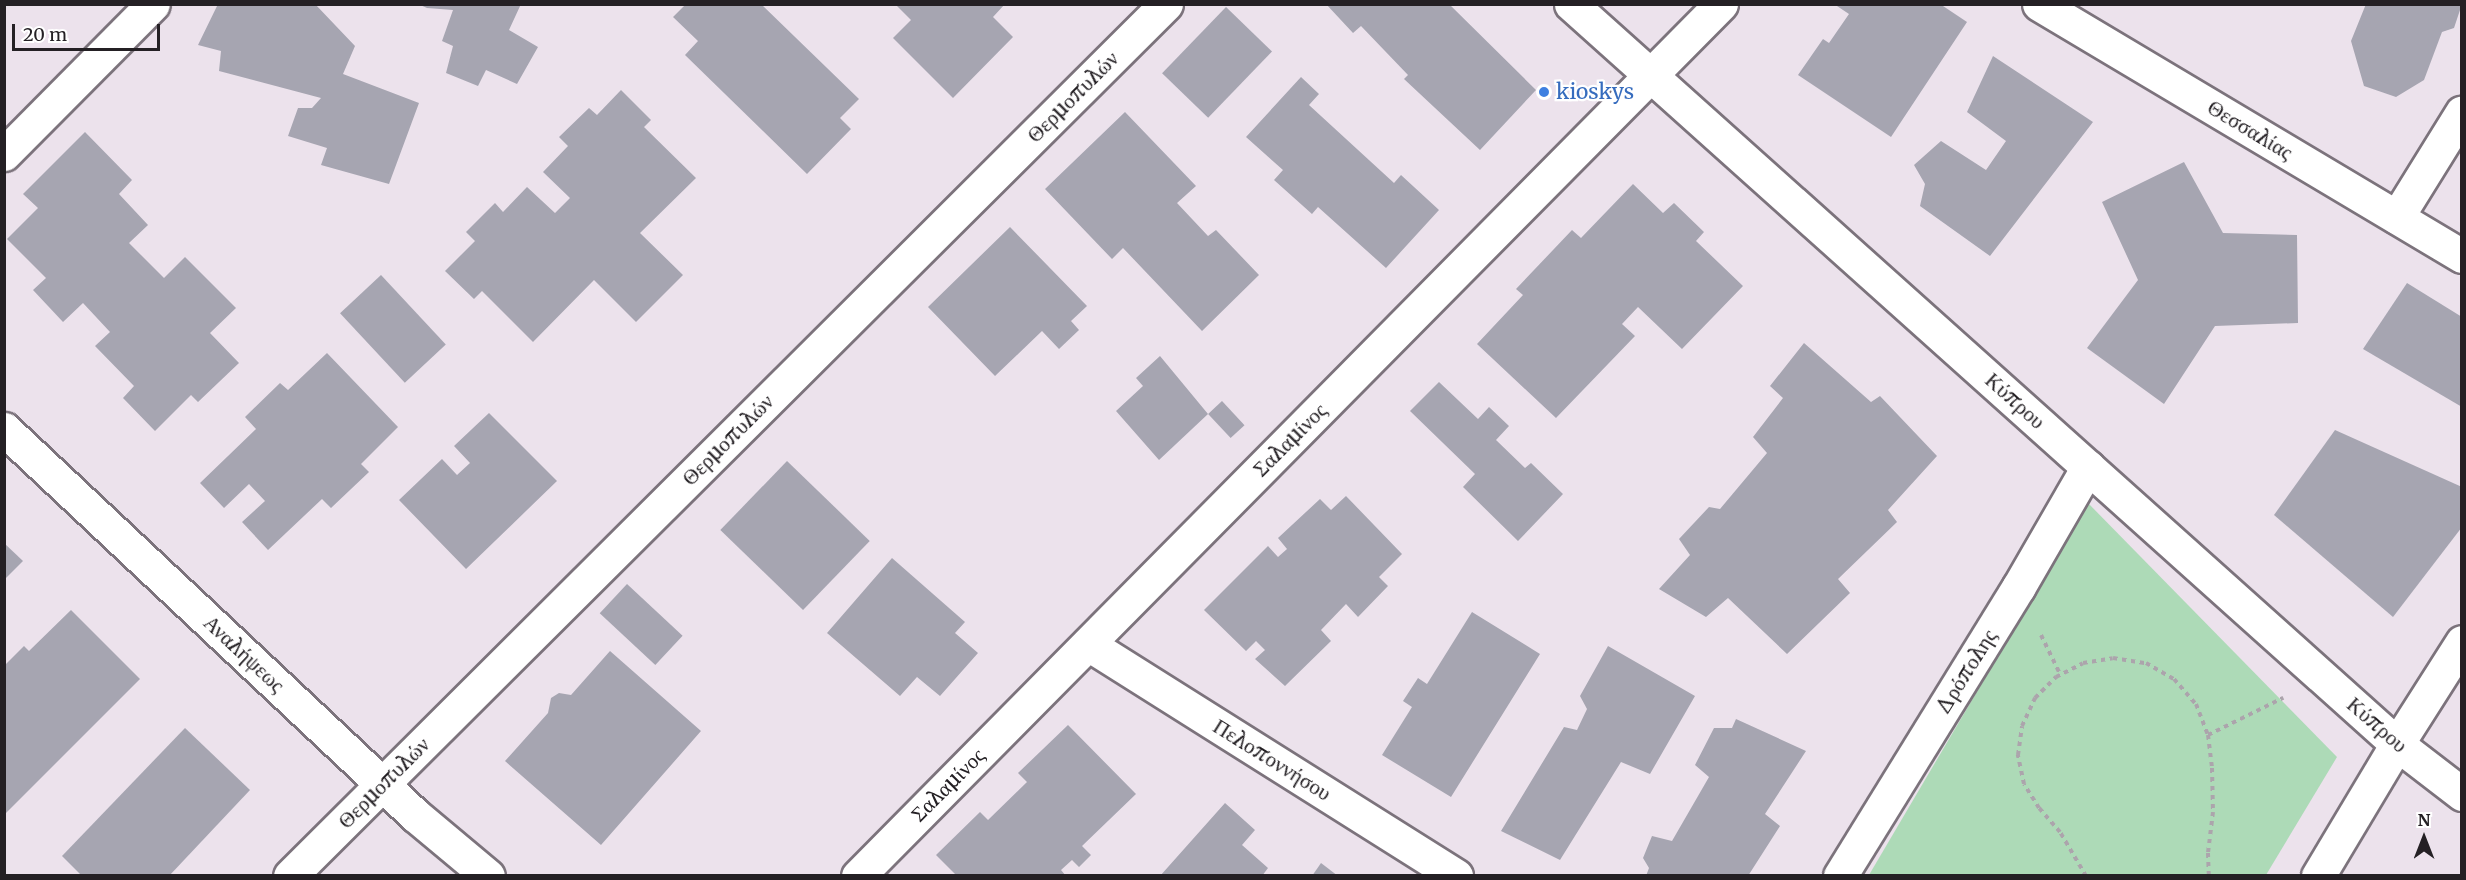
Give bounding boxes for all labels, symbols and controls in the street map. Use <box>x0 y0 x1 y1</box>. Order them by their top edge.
scale bar <box>15 12 164 50</box>
text: 20 m <box>23 23 67 46</box>
street label: Θερμοπυλών <box>1022 46 1124 148</box>
place label: kioskys <box>1556 79 1634 105</box>
marker: kioskys <box>1537 85 1551 99</box>
street label: Θεσσαλίας <box>2203 95 2297 165</box>
street label: Κύπρου <box>1980 368 2050 434</box>
street label: Θερμοπυλών <box>677 389 779 491</box>
street label: Σαλαμίνος <box>1248 398 1332 482</box>
street label: Αναλήψεως <box>198 610 290 698</box>
street label: Δρόπολης <box>1930 625 2002 719</box>
street label: Κύπρου <box>2342 692 2412 758</box>
street label: Πελοποννήσου <box>1208 714 1336 806</box>
street label: Θερμοπυλών <box>333 732 435 834</box>
street label: Σαλαμίνος <box>906 743 990 827</box>
north arrow <box>2394 808 2454 868</box>
text: N <box>2418 810 2430 830</box>

